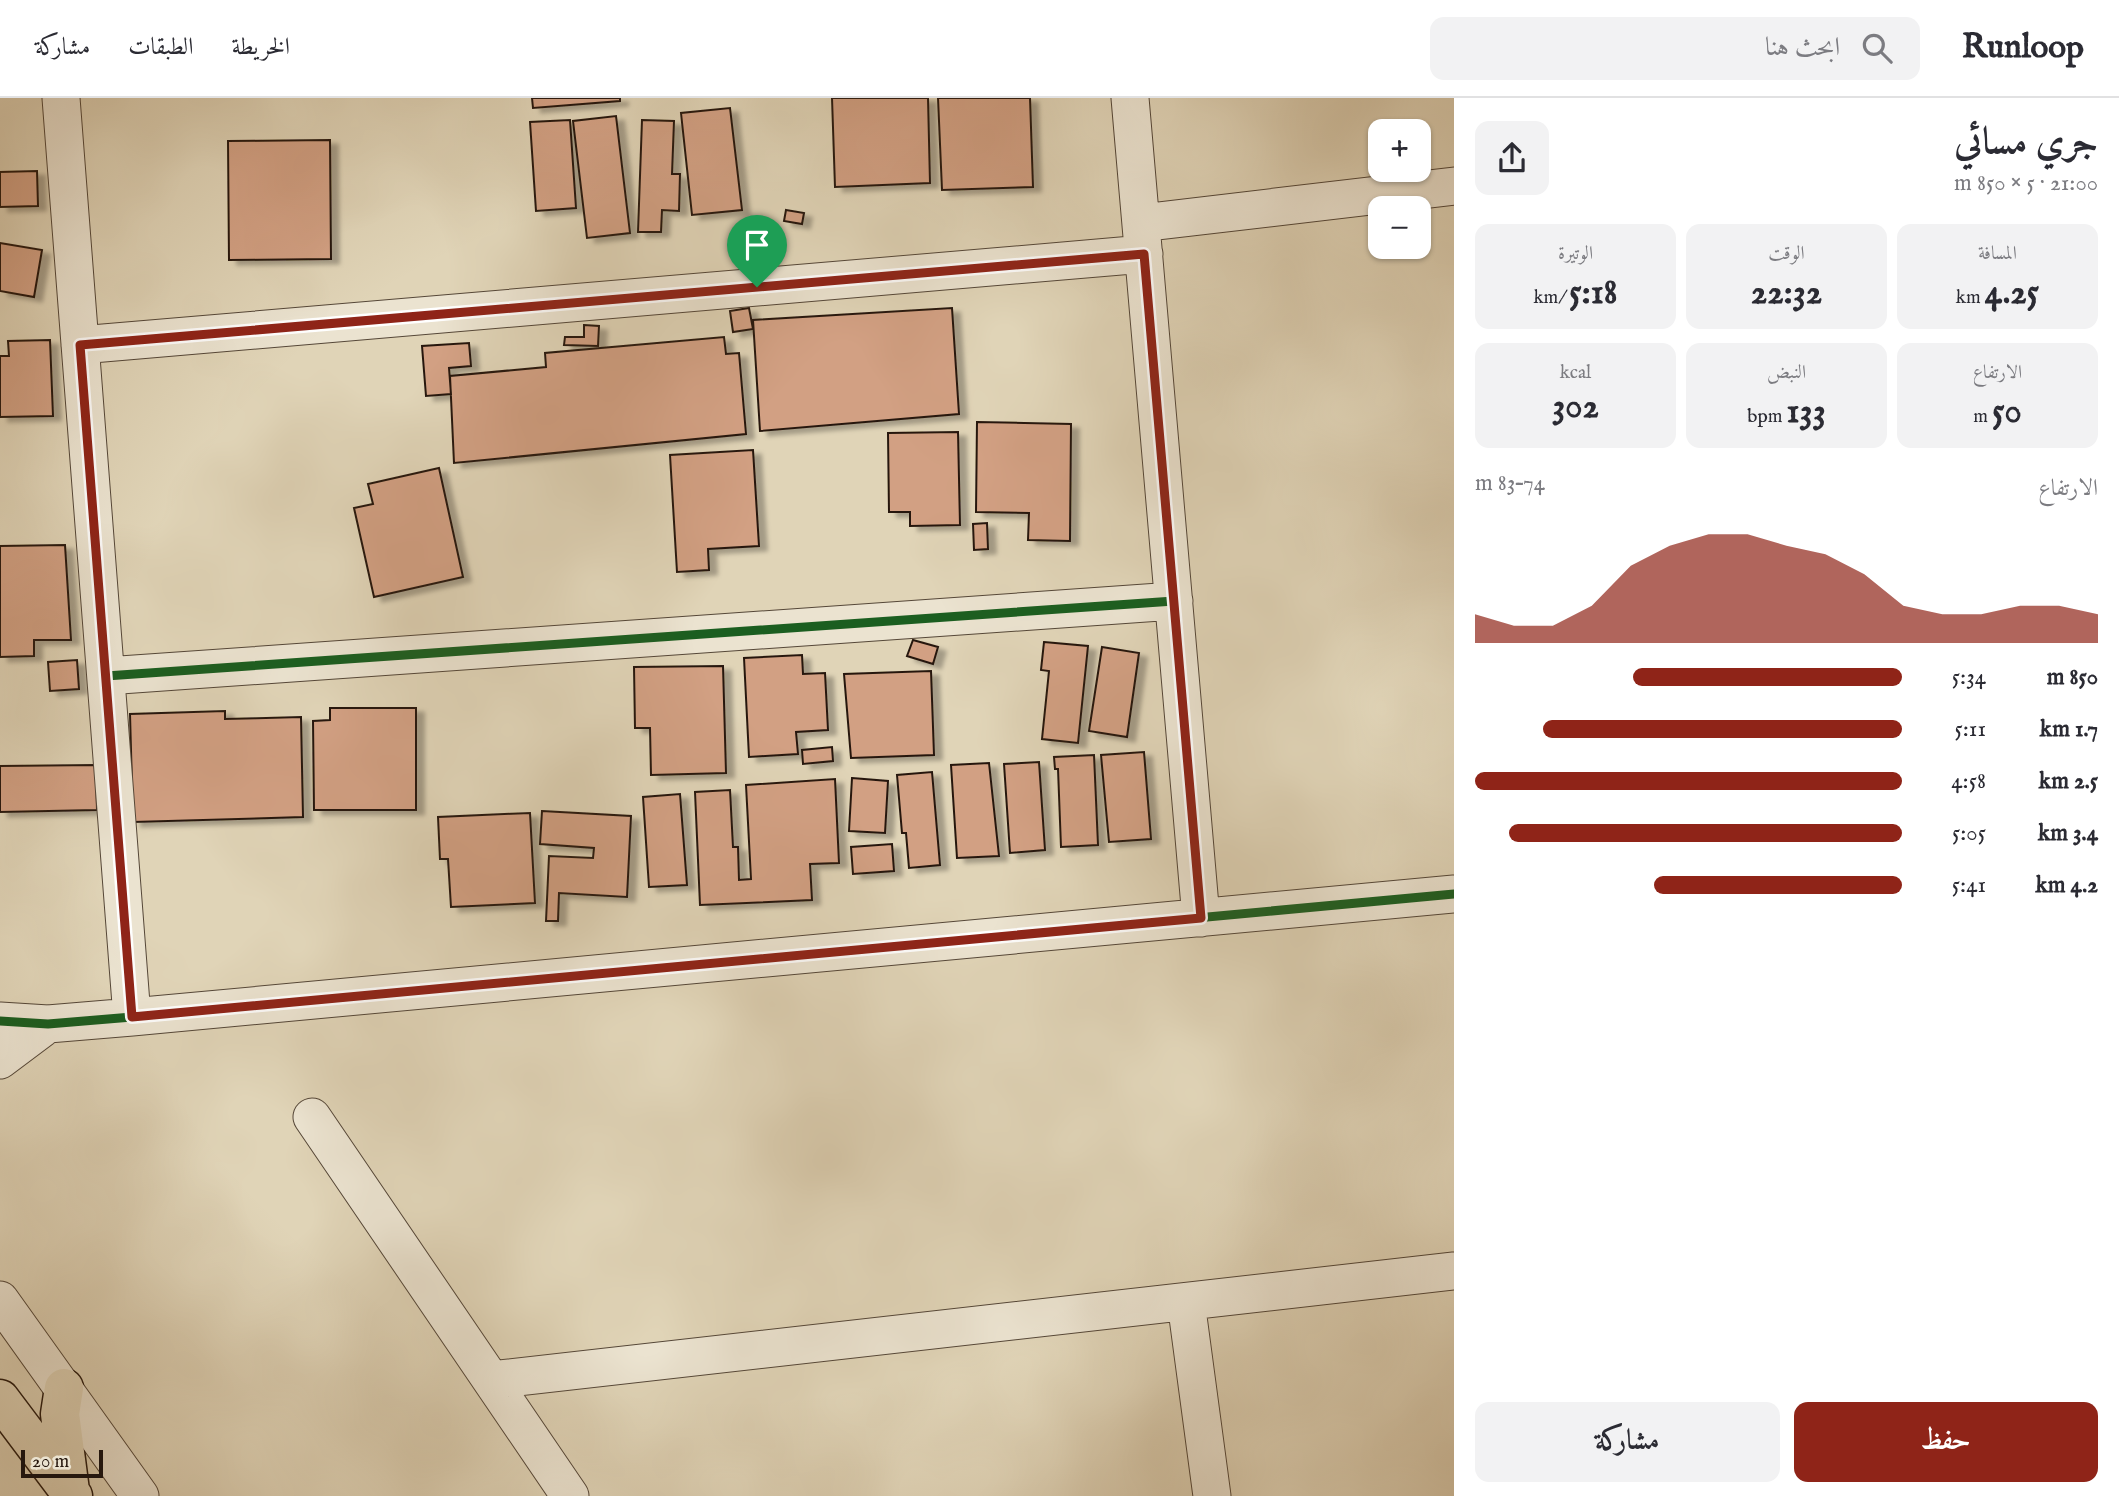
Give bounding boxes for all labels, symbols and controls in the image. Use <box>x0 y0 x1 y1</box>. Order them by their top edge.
search box <box>1430 17 1920 80</box>
text: Runloop <box>1962 27 2084 69</box>
icon: search <box>1858 29 1896 67</box>
text: ابحث هنا <box>1765 31 1840 64</box>
text: مشاركة <box>35 32 90 63</box>
text: الطبقات <box>128 32 194 63</box>
text: الخريطة <box>232 32 290 63</box>
map controls <box>1368 119 1431 259</box>
button: + <box>1368 119 1431 182</box>
text: جري مسائي <box>1954 119 2098 167</box>
button: share <box>1475 121 1549 195</box>
text: 21:00 · 5 × 850 m <box>1954 169 2098 198</box>
button: − <box>1368 196 1431 259</box>
pin <box>727 215 787 287</box>
icon: arrive <box>738 226 776 264</box>
text: الوتيرة <box>1558 242 1593 266</box>
text: الوقت <box>1768 242 1805 266</box>
text: المسافة <box>1978 242 2017 266</box>
text: 5:18 <box>1569 271 1618 316</box>
text: 22:32 <box>1751 271 1822 316</box>
text: 4.25 <box>1985 271 2039 316</box>
text: /km <box>1533 286 1569 310</box>
text: km <box>1956 286 1985 310</box>
text: kcal <box>1560 361 1591 385</box>
text: النبض <box>1767 361 1806 385</box>
text: الارتفاع <box>1973 361 2022 385</box>
text: 302 <box>1552 385 1599 430</box>
text: 133 <box>1787 390 1826 435</box>
text: 50 <box>1992 390 2022 435</box>
text: bpm <box>1747 405 1787 429</box>
text: m <box>1973 405 1992 429</box>
text: 74–83 m <box>1475 469 1545 498</box>
text: الارتفاع <box>2038 474 2098 503</box>
text: 5:34 <box>1952 663 1986 692</box>
text: 850 m <box>2047 663 2098 692</box>
text: 5:11 <box>1954 715 1986 744</box>
text: 1.7 km <box>2040 715 2098 744</box>
text: 4:58 <box>1951 767 1986 796</box>
text: 2.5 km <box>2039 767 2098 796</box>
text: 5:05 <box>1952 819 1986 848</box>
text: 3.4 km <box>2038 819 2098 848</box>
text: 5:41 <box>1952 871 1986 900</box>
text: 4.2 km <box>2035 871 2098 900</box>
button: مشاركة <box>1475 1402 1780 1482</box>
button: حفظ <box>1794 1402 2098 1482</box>
scale bar <box>21 1447 103 1479</box>
text: 20 m <box>32 1450 69 1474</box>

